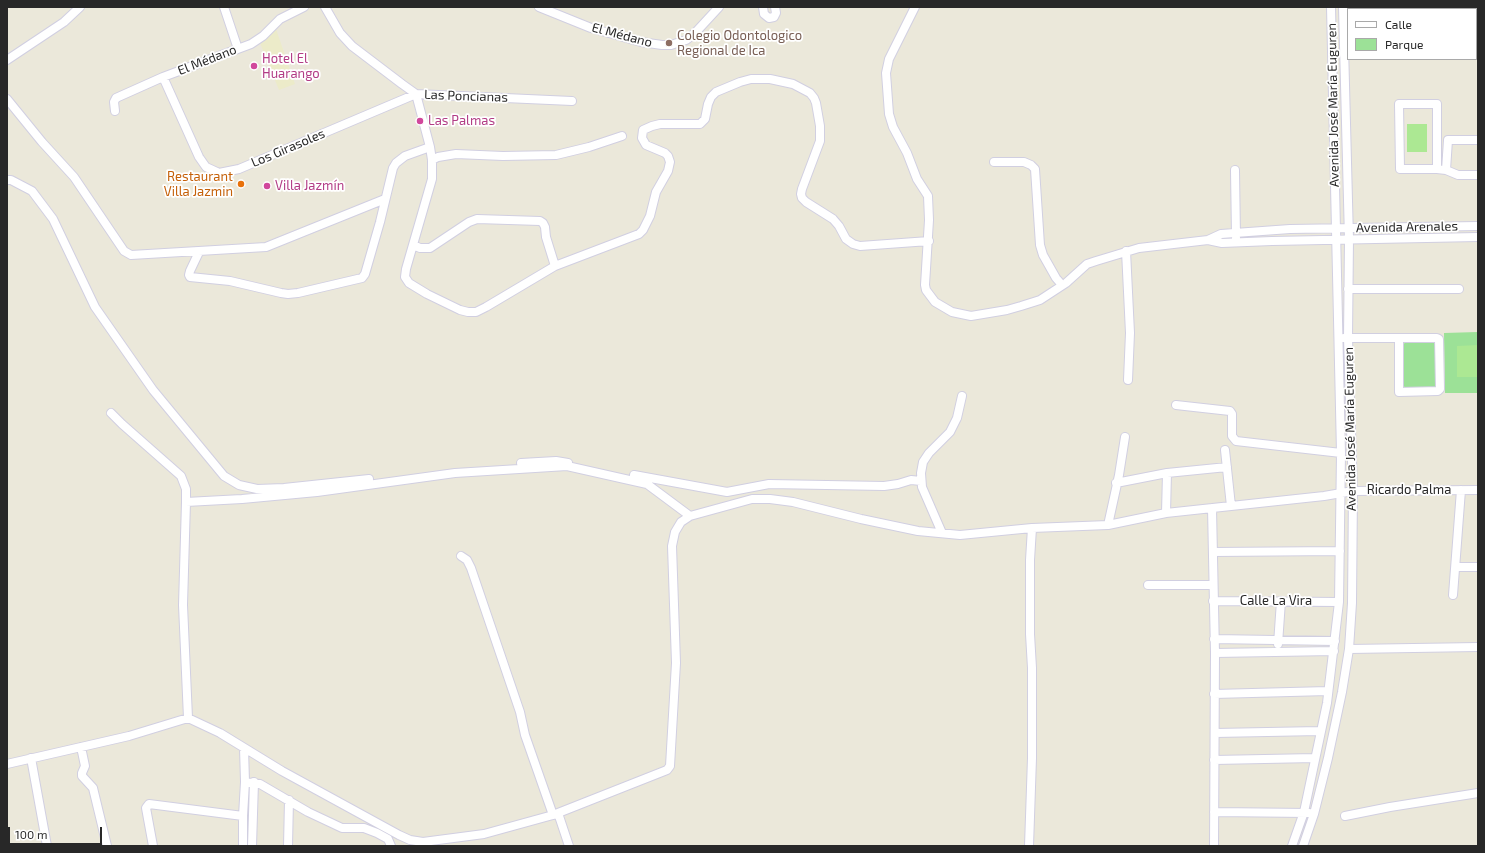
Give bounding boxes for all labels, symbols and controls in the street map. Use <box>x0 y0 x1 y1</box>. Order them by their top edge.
legend <box>1347 8 1477 60</box>
text: Calle <box>1385 17 1412 31</box>
street label: El Médano <box>590 19 654 51</box>
street label: Avenida José María Euguren <box>1324 23 1342 187</box>
place label: Colegio Odontologico Regional de Ica <box>677 28 802 59</box>
text: Parque <box>1385 37 1423 51</box>
marker: Colegio Odontologico Regional de Ica <box>664 38 674 48</box>
street label: El Médano <box>175 42 239 78</box>
place label: Hotel El Huarango <box>262 51 320 82</box>
marker: Hotel El Huarango <box>249 61 259 71</box>
street label: Las Poncianas <box>424 87 508 105</box>
place label: Las Palmas <box>428 113 495 129</box>
marker: Las Palmas <box>415 116 425 126</box>
street label: Los Girasoles <box>249 125 327 171</box>
place label: Restaurant Villa Jazmin <box>164 169 233 200</box>
place label: Villa Jazmín <box>275 178 344 194</box>
marker: Restaurant Villa Jazmin <box>236 179 246 189</box>
marker: Villa Jazmín <box>262 181 272 191</box>
street label: Avenida Arenales <box>1356 218 1458 236</box>
street label: Avenida José María Euguren <box>1341 347 1359 511</box>
street label: Ricardo Palma <box>1367 482 1451 498</box>
street label: Calle La Vira <box>1240 593 1312 609</box>
scale bar <box>10 819 104 845</box>
text: 100 m <box>15 827 47 841</box>

